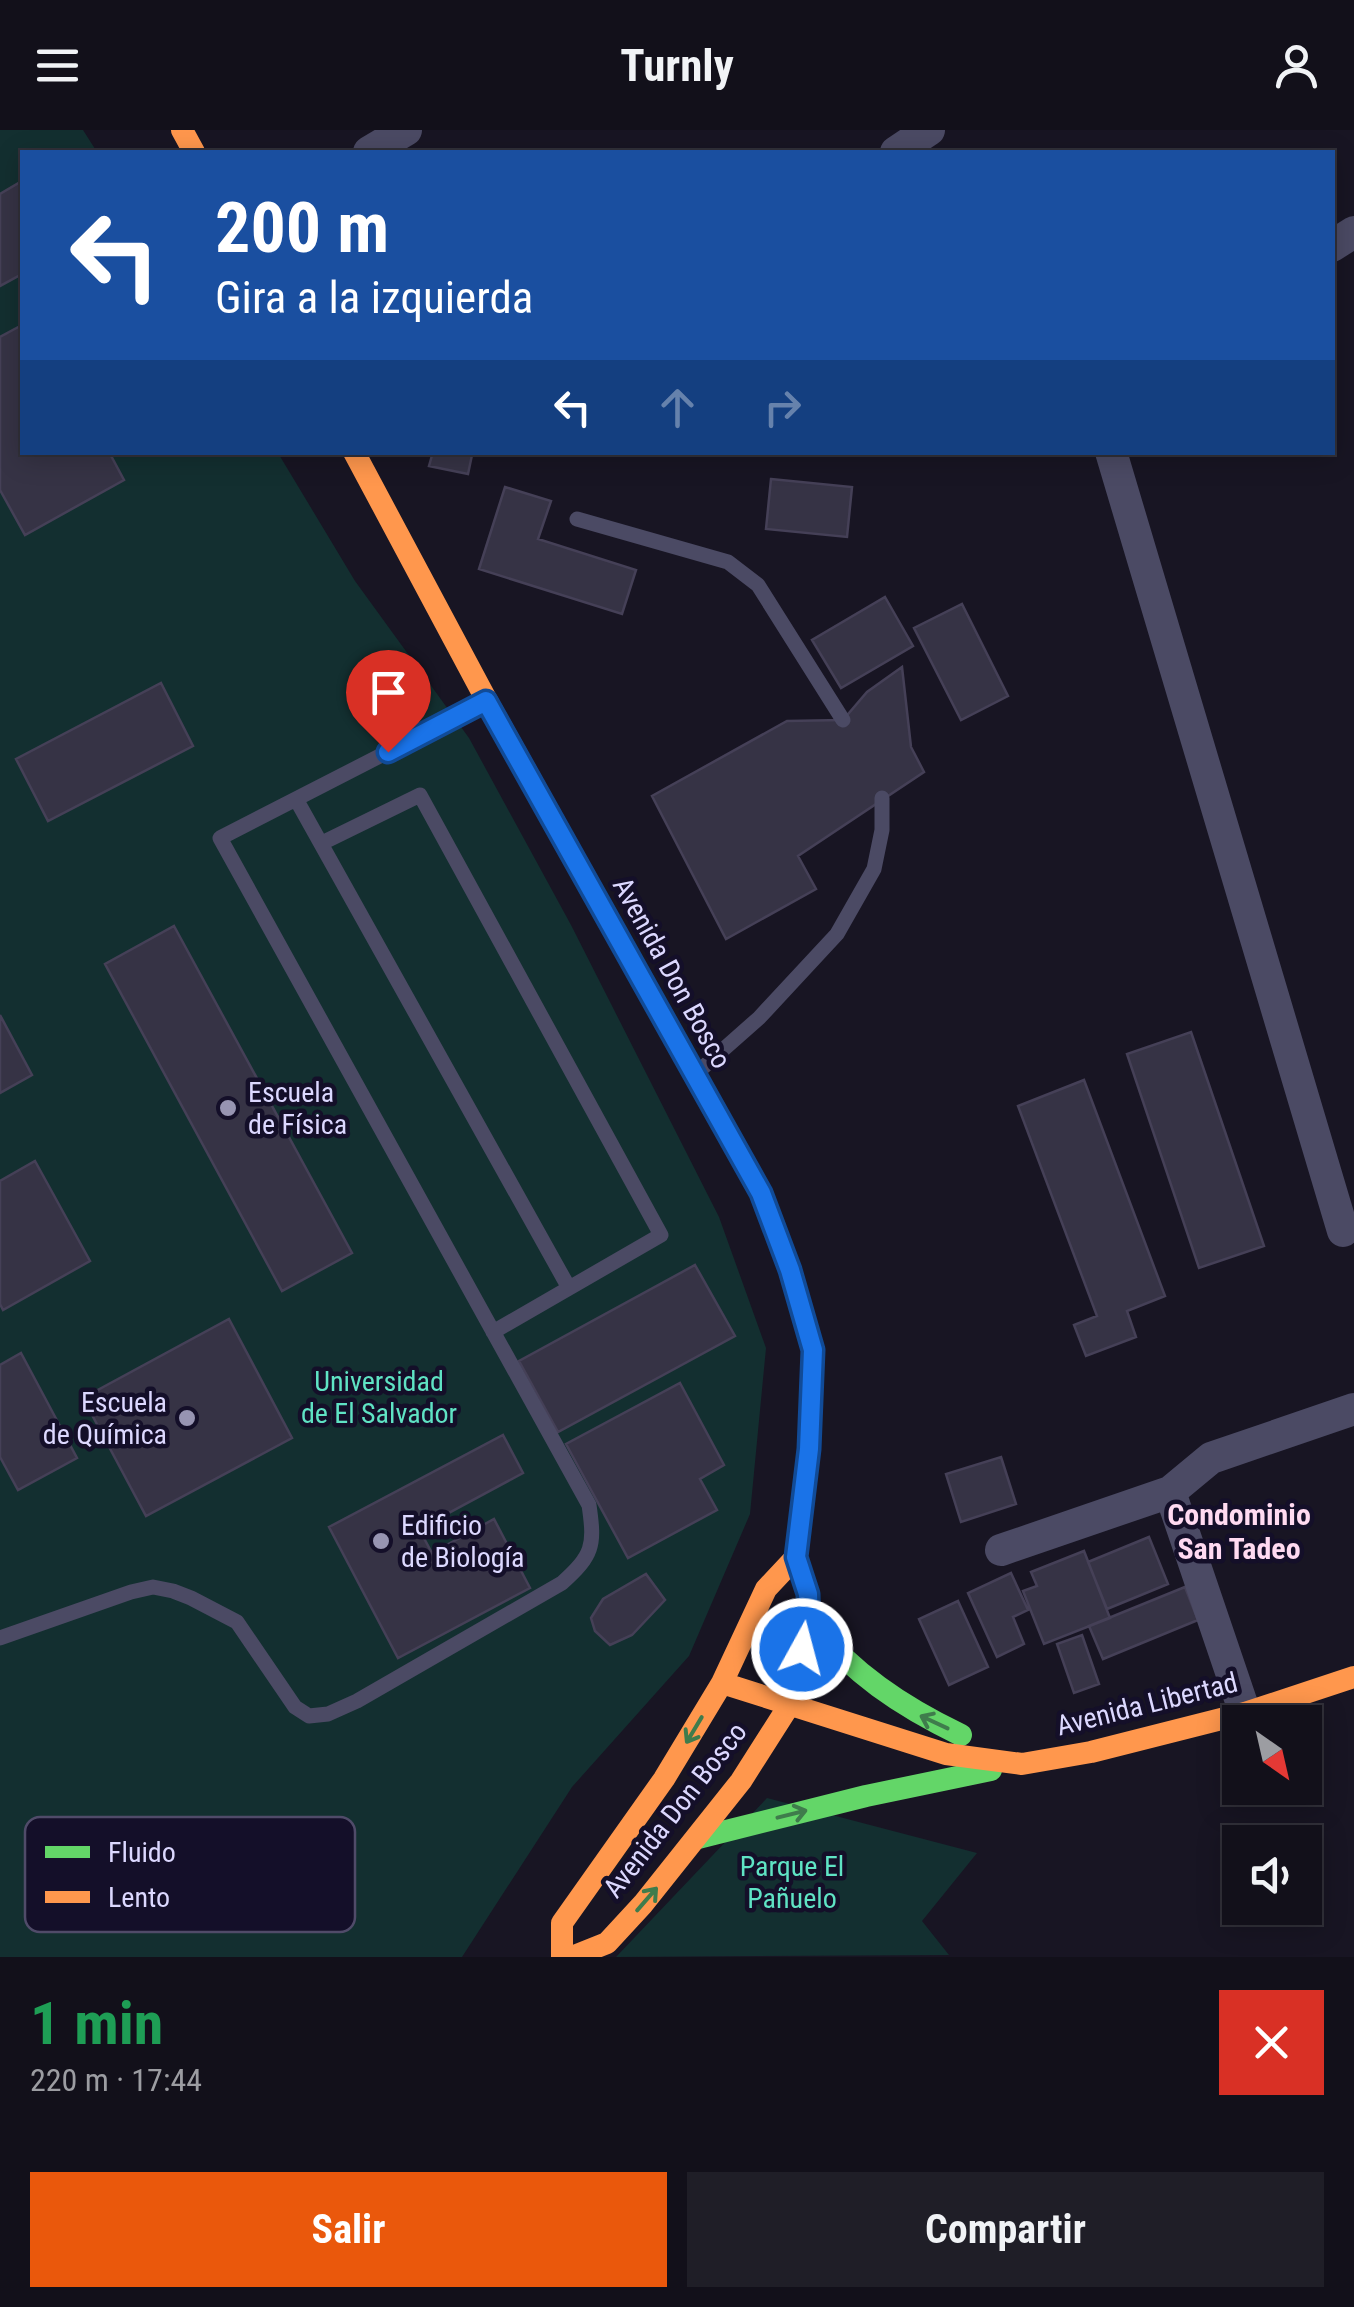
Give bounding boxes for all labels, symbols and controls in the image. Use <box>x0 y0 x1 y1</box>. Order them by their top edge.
icon: menu <box>30 38 85 93</box>
icon: person <box>1269 38 1324 93</box>
text: Turnly <box>620 39 734 92</box>
text: 200 m <box>215 187 389 269</box>
icon: left <box>50 190 180 320</box>
text: Gira a la izquierda <box>215 271 533 324</box>
icon: left <box>545 380 600 435</box>
icon: ahead <box>650 380 705 435</box>
icon: right <box>755 380 810 435</box>
pin <box>346 650 431 753</box>
icon: arrive <box>361 665 416 720</box>
street label: Avenida Don Bosco <box>606 872 738 1074</box>
place label: Escuela de Física <box>248 1076 347 1141</box>
marker: Escuela de Física <box>217 1097 239 1119</box>
park label: Universidad de El Salvador <box>301 1365 457 1430</box>
place label: Escuela de Química <box>43 1386 167 1451</box>
marker: Escuela de Química <box>176 1407 198 1429</box>
district label: Condominio San Tadeo <box>1167 1497 1311 1566</box>
place label: Edificio de Biología <box>401 1509 525 1574</box>
marker: Edificio de Biología <box>370 1530 392 1552</box>
position arrow <box>750 1597 854 1701</box>
street label: Avenida Libertad <box>1053 1666 1241 1742</box>
north arrow <box>1222 1705 1322 1805</box>
map controls <box>1222 1705 1322 1925</box>
one-way arrow <box>919 1712 949 1731</box>
one-way arrow <box>684 1715 704 1744</box>
street label: Avenida Don Bosco <box>596 1716 754 1904</box>
one-way arrow <box>776 1803 807 1822</box>
legend <box>25 1817 355 1932</box>
button: sound <box>1222 1825 1322 1925</box>
text: Fluido <box>108 1836 176 1869</box>
park label: Parque El Pañuelo <box>740 1850 844 1915</box>
text: Lento <box>108 1881 170 1914</box>
one-way arrow <box>636 1887 658 1913</box>
text: 1 min <box>30 1988 163 2059</box>
button: close <box>1219 1990 1324 2095</box>
text: 220 m · 17:44 <box>30 2061 202 2099</box>
button: Salir <box>30 2172 667 2287</box>
button: Compartir <box>687 2172 1324 2287</box>

